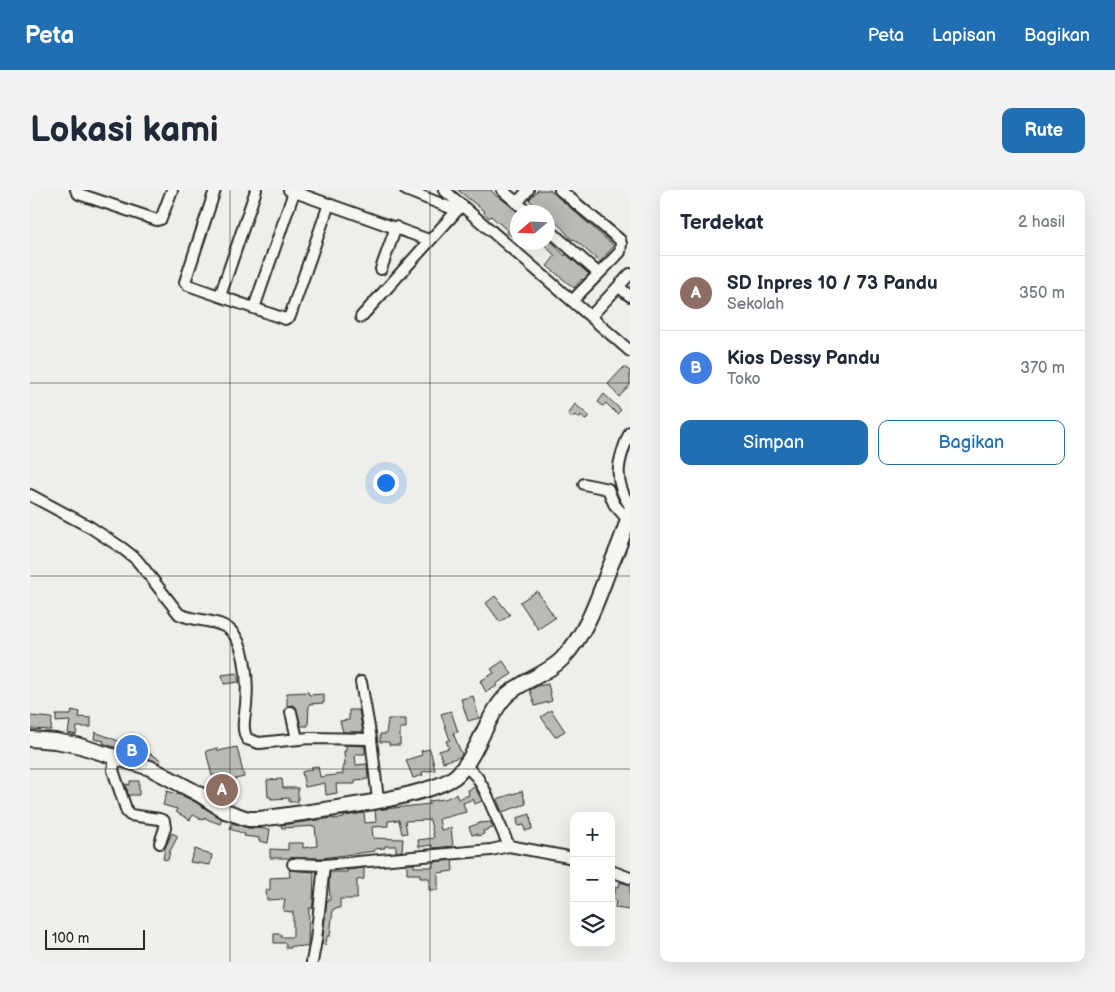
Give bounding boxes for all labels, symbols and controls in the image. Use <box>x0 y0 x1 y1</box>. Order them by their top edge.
text: Peta <box>25 21 74 50</box>
text: Peta <box>868 25 904 46</box>
text: Lapisan <box>932 25 996 46</box>
text: Bagikan <box>1024 25 1090 46</box>
button: Rute <box>1002 108 1085 153</box>
text: Lokasi kami <box>30 109 219 152</box>
north arrow <box>510 205 555 250</box>
text: Terdekat <box>680 210 764 235</box>
text: 2 hasil <box>1018 213 1065 232</box>
text: SD Inpres 10 / 73 Pandu <box>727 272 938 295</box>
text: A <box>691 284 701 303</box>
text: 350 m <box>1019 284 1065 303</box>
text: Sekolah <box>727 295 784 314</box>
text: Kios Dessy Pandu <box>727 347 880 370</box>
text: B <box>690 359 702 378</box>
text: 370 m <box>1020 359 1065 378</box>
text: Toko <box>727 370 761 389</box>
button: Simpan <box>680 420 868 465</box>
button: Bagikan <box>878 420 1065 465</box>
your location <box>373 470 399 496</box>
pin: B <box>116 732 148 770</box>
pin: A <box>206 771 238 809</box>
map controls <box>570 812 615 947</box>
button: + <box>570 812 615 857</box>
button: − <box>570 857 615 902</box>
button: layers <box>570 902 615 947</box>
scale bar <box>45 927 145 950</box>
text: 100 m <box>52 930 89 947</box>

